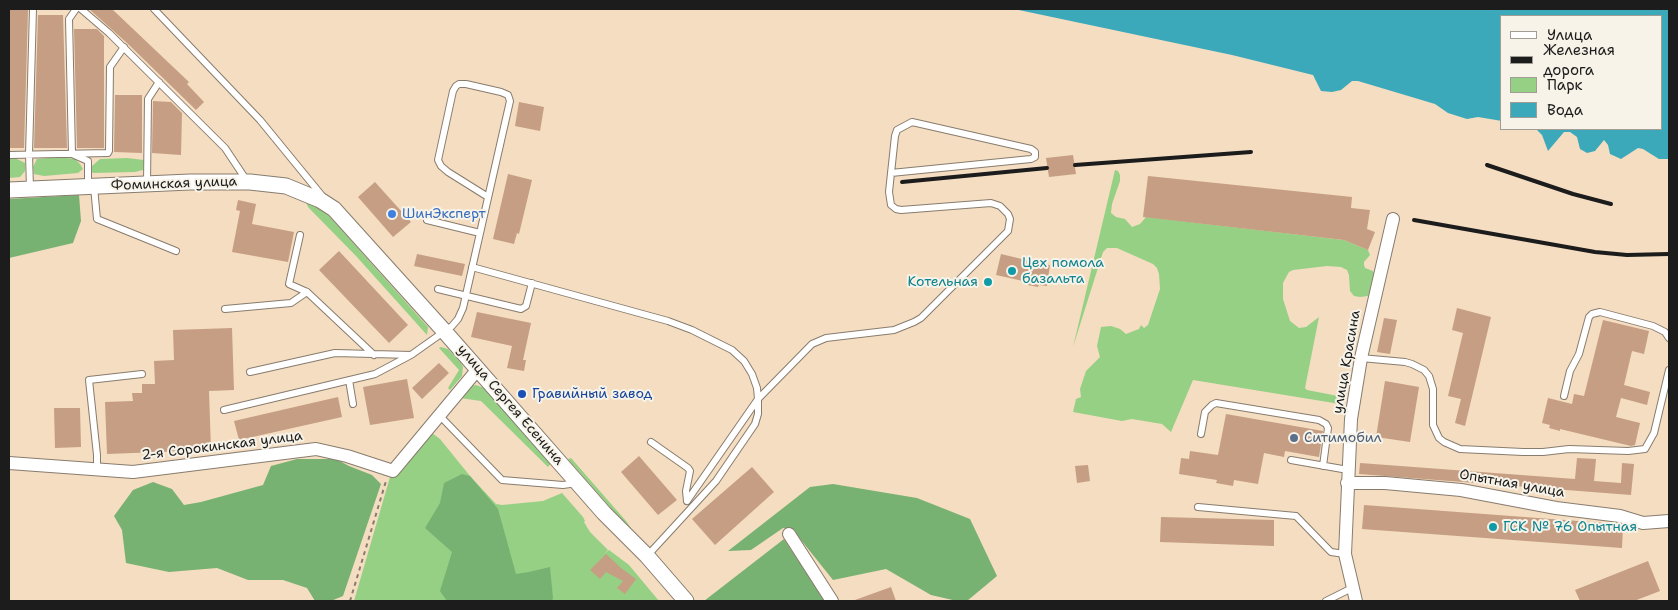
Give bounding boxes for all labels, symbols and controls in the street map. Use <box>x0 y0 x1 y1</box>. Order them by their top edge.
legend <box>1500 15 1663 130</box>
text: Улица <box>1547 25 1592 45</box>
text: Железная дорога <box>1543 40 1615 80</box>
text: Парк <box>1547 75 1583 95</box>
text: Вода <box>1547 100 1583 120</box>
street label: Фоминская улица <box>111 173 237 195</box>
place label: ШинЭксперт <box>402 206 486 222</box>
marker: ШинЭксперт <box>386 208 398 220</box>
place label: Цех помола базальта <box>1022 255 1104 288</box>
marker: Цех помола базальта <box>1006 265 1018 277</box>
place label: Котельная <box>908 274 978 290</box>
marker: Котельная <box>982 276 994 288</box>
street label: улица Красина <box>1330 309 1364 415</box>
street label: улица Сергея Есенина <box>453 341 567 469</box>
place label: Гравийный завод <box>532 386 652 402</box>
marker: Гравийный завод <box>516 388 528 400</box>
street label: 2-я Сорокинская улица <box>140 428 304 464</box>
place label: Ситимобил <box>1304 430 1382 446</box>
marker: Ситимобил <box>1288 432 1300 444</box>
street label: Опытная улица <box>1458 466 1566 502</box>
place label: ГСК № 76 Опытная <box>1503 519 1637 535</box>
marker: ГСК № 76 Опытная <box>1487 521 1499 533</box>

